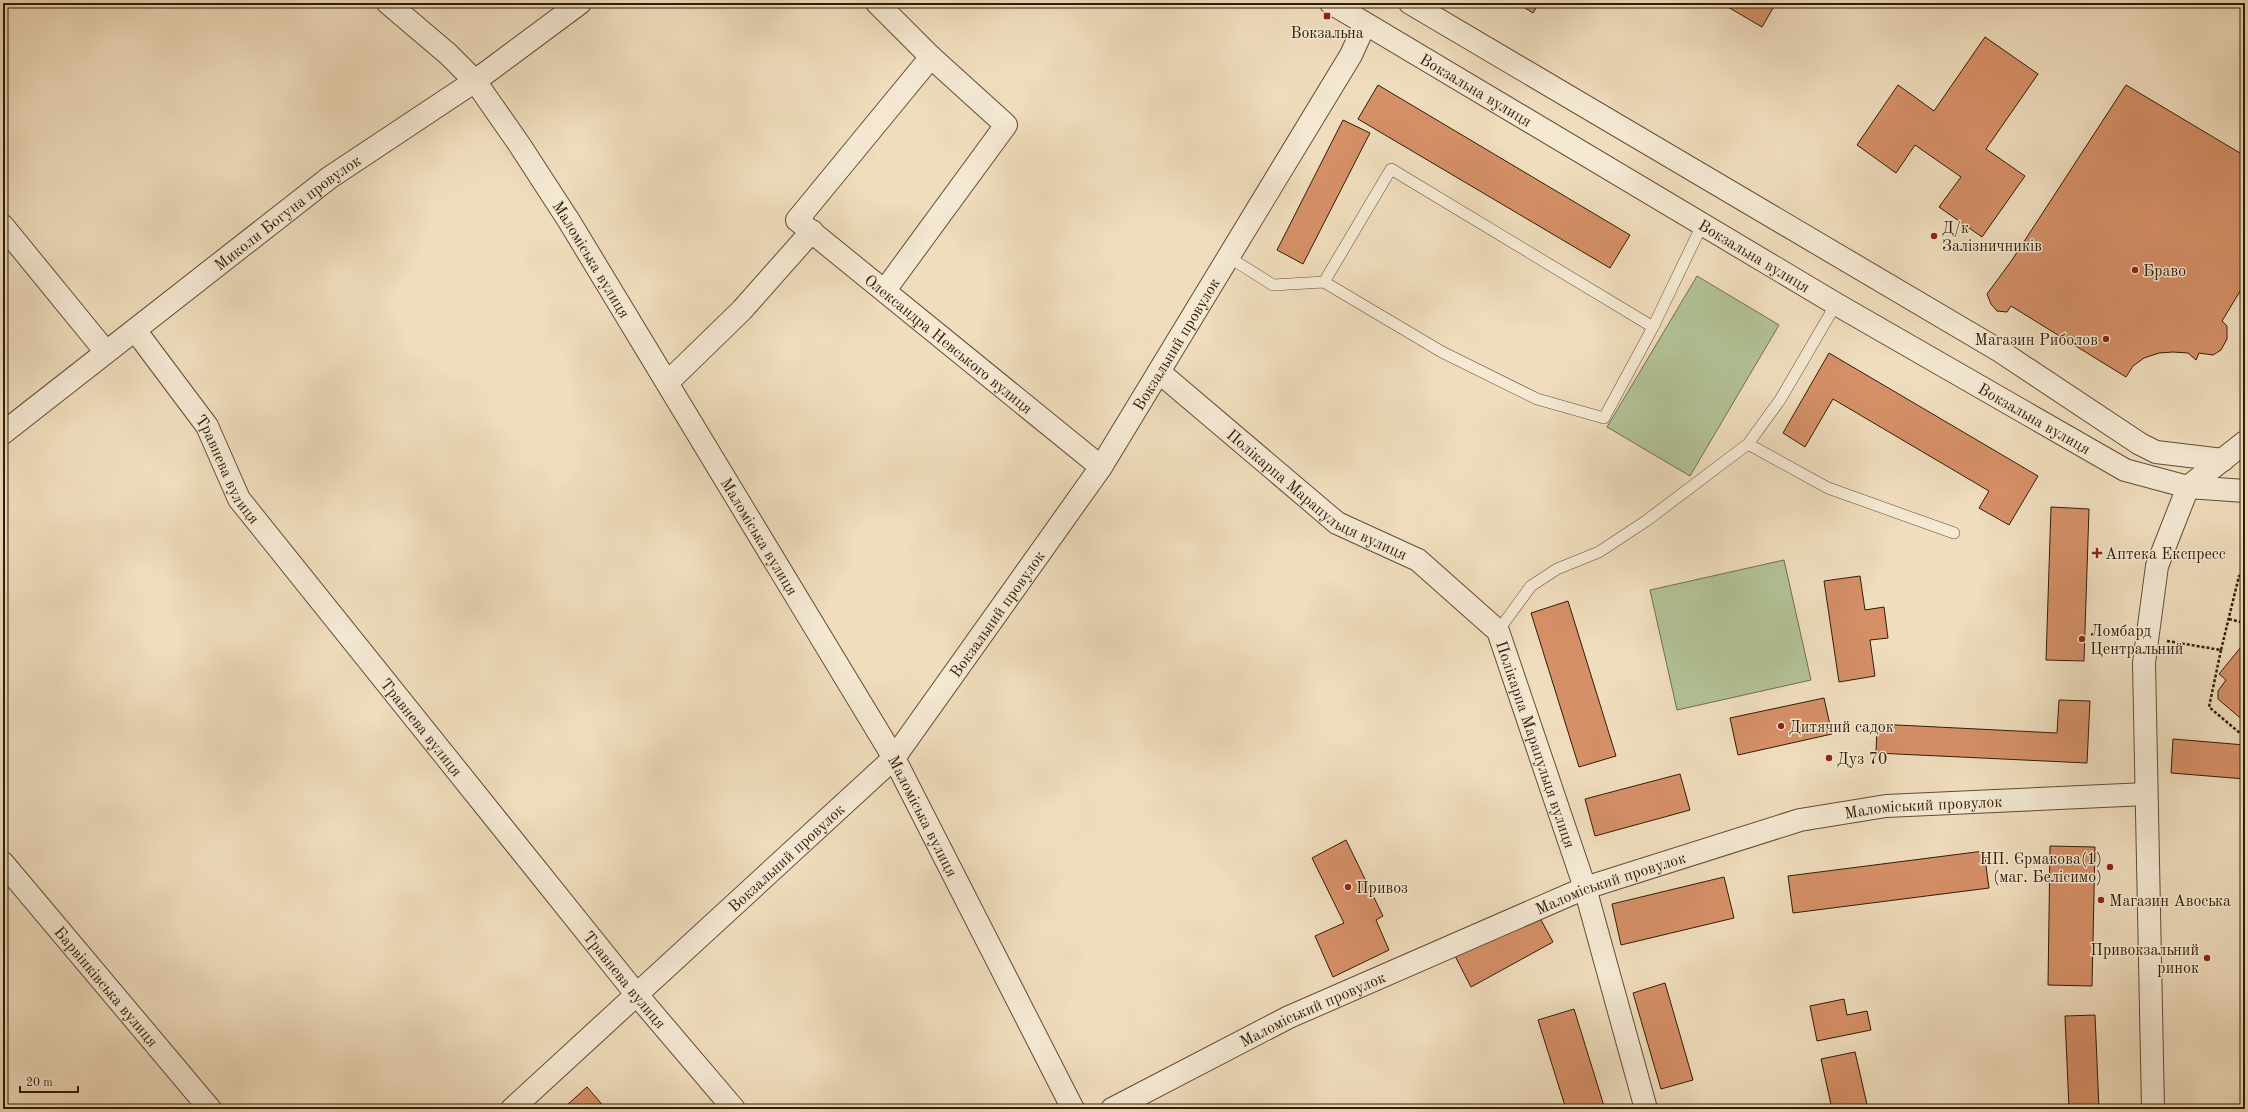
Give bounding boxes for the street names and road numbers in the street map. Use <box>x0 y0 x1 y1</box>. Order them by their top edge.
street label: Вокзальна вулиця <box>1417 52 1534 131</box>
street label: Миколи Богуна провулок <box>212 153 364 274</box>
street label: Маломіська вулиця <box>548 199 632 322</box>
street label: Вокзальна вулиця <box>1695 218 1812 296</box>
street label: Олександра Невського вулиця <box>861 272 1035 418</box>
street label: Вокзальний провулок <box>1131 276 1224 414</box>
street label: Вокзальна вулиця <box>1975 381 2093 458</box>
street label: Травнева вулиця <box>192 413 262 528</box>
street label: Полікарпа Марапульця вулиця <box>1223 427 1409 564</box>
street label: Маломіська вулиця <box>717 476 800 599</box>
street label: Вокзальний провулок <box>948 548 1049 681</box>
street label: Полікарпа Марапульця вулиця <box>1492 639 1577 851</box>
street label: Травнева вулиця <box>376 676 464 780</box>
street label: Маломіська вулиця <box>884 753 959 880</box>
street label: Маломіський провулок <box>1843 795 2003 823</box>
street label: Вокзальний провулок <box>726 802 848 916</box>
street label: Маломіський провулок <box>1533 851 1688 919</box>
street label: Барвінківська вулиця <box>50 924 160 1051</box>
street label: Травнева вулиця <box>579 929 668 1032</box>
street label: Маломіський провулок <box>1238 970 1388 1051</box>

